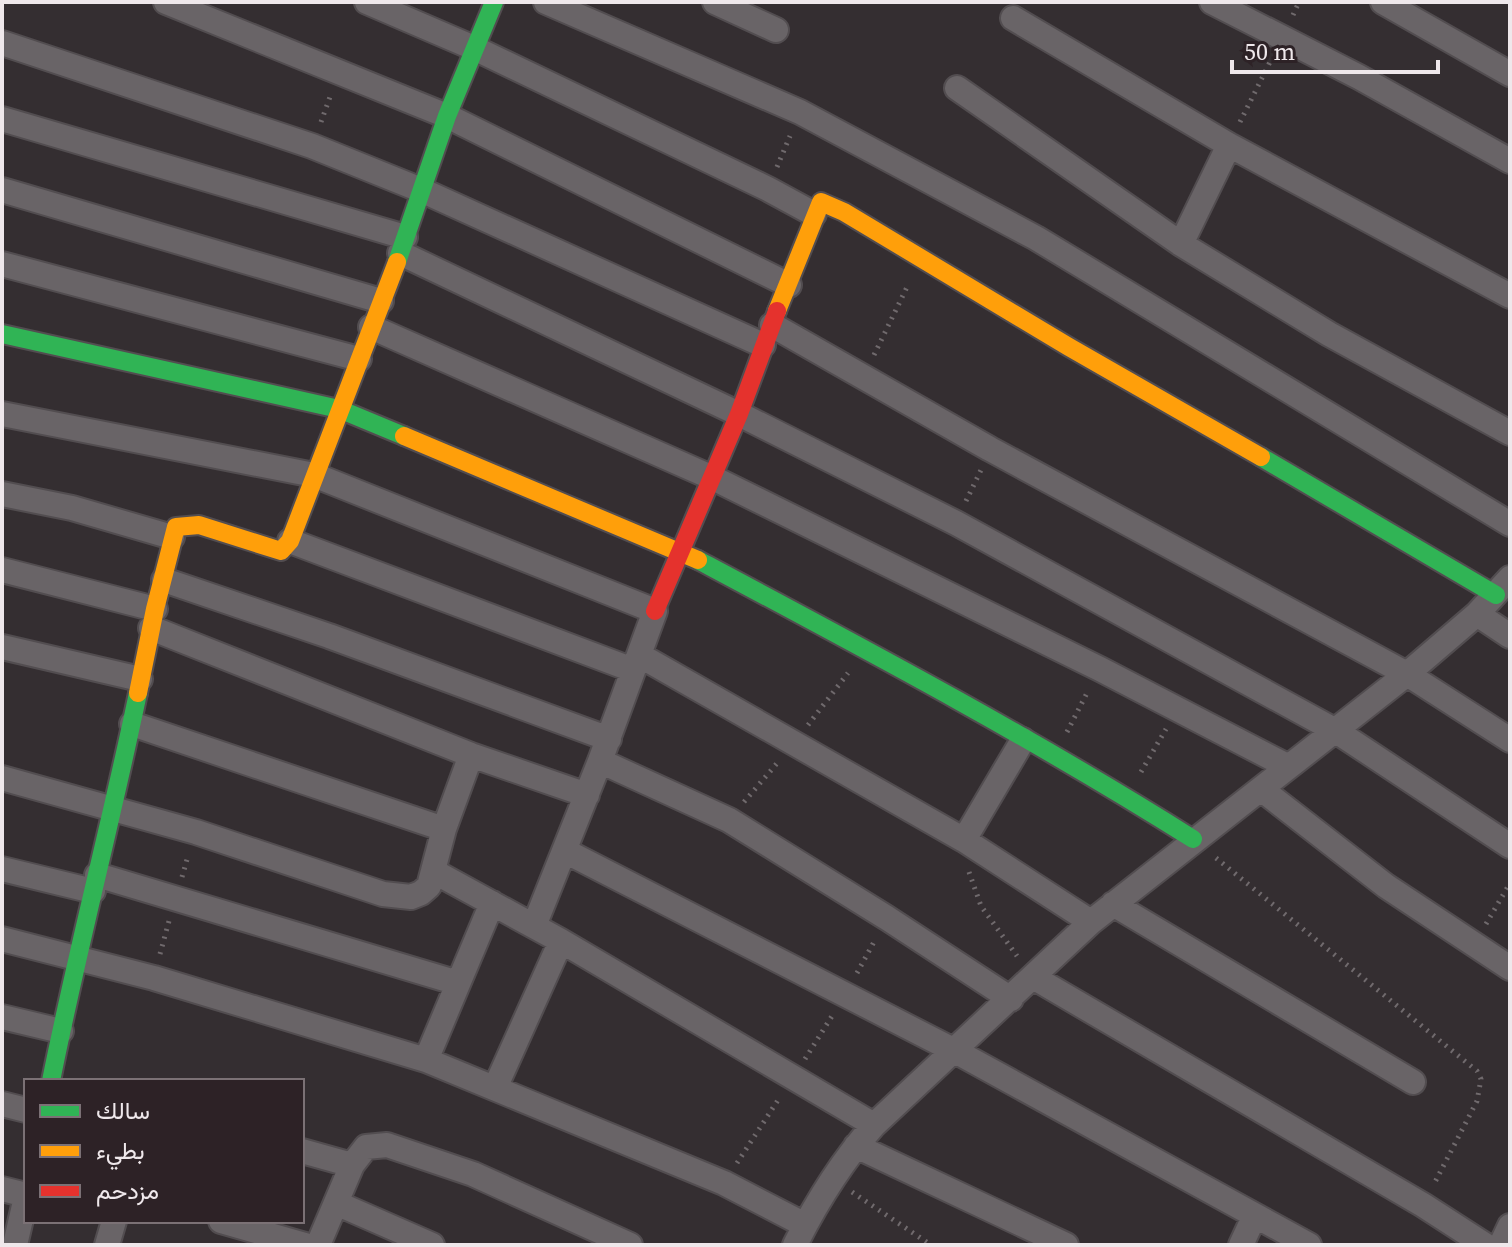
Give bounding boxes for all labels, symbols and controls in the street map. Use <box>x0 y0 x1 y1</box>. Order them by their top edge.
scale bar <box>1232 24 1438 74</box>
text: 50 m <box>1244 35 1295 68</box>
legend <box>24 1079 304 1223</box>
text: سالك <box>96 1094 150 1127</box>
text: بطيء <box>96 1134 145 1170</box>
text: مزدحم <box>96 1174 159 1207</box>

